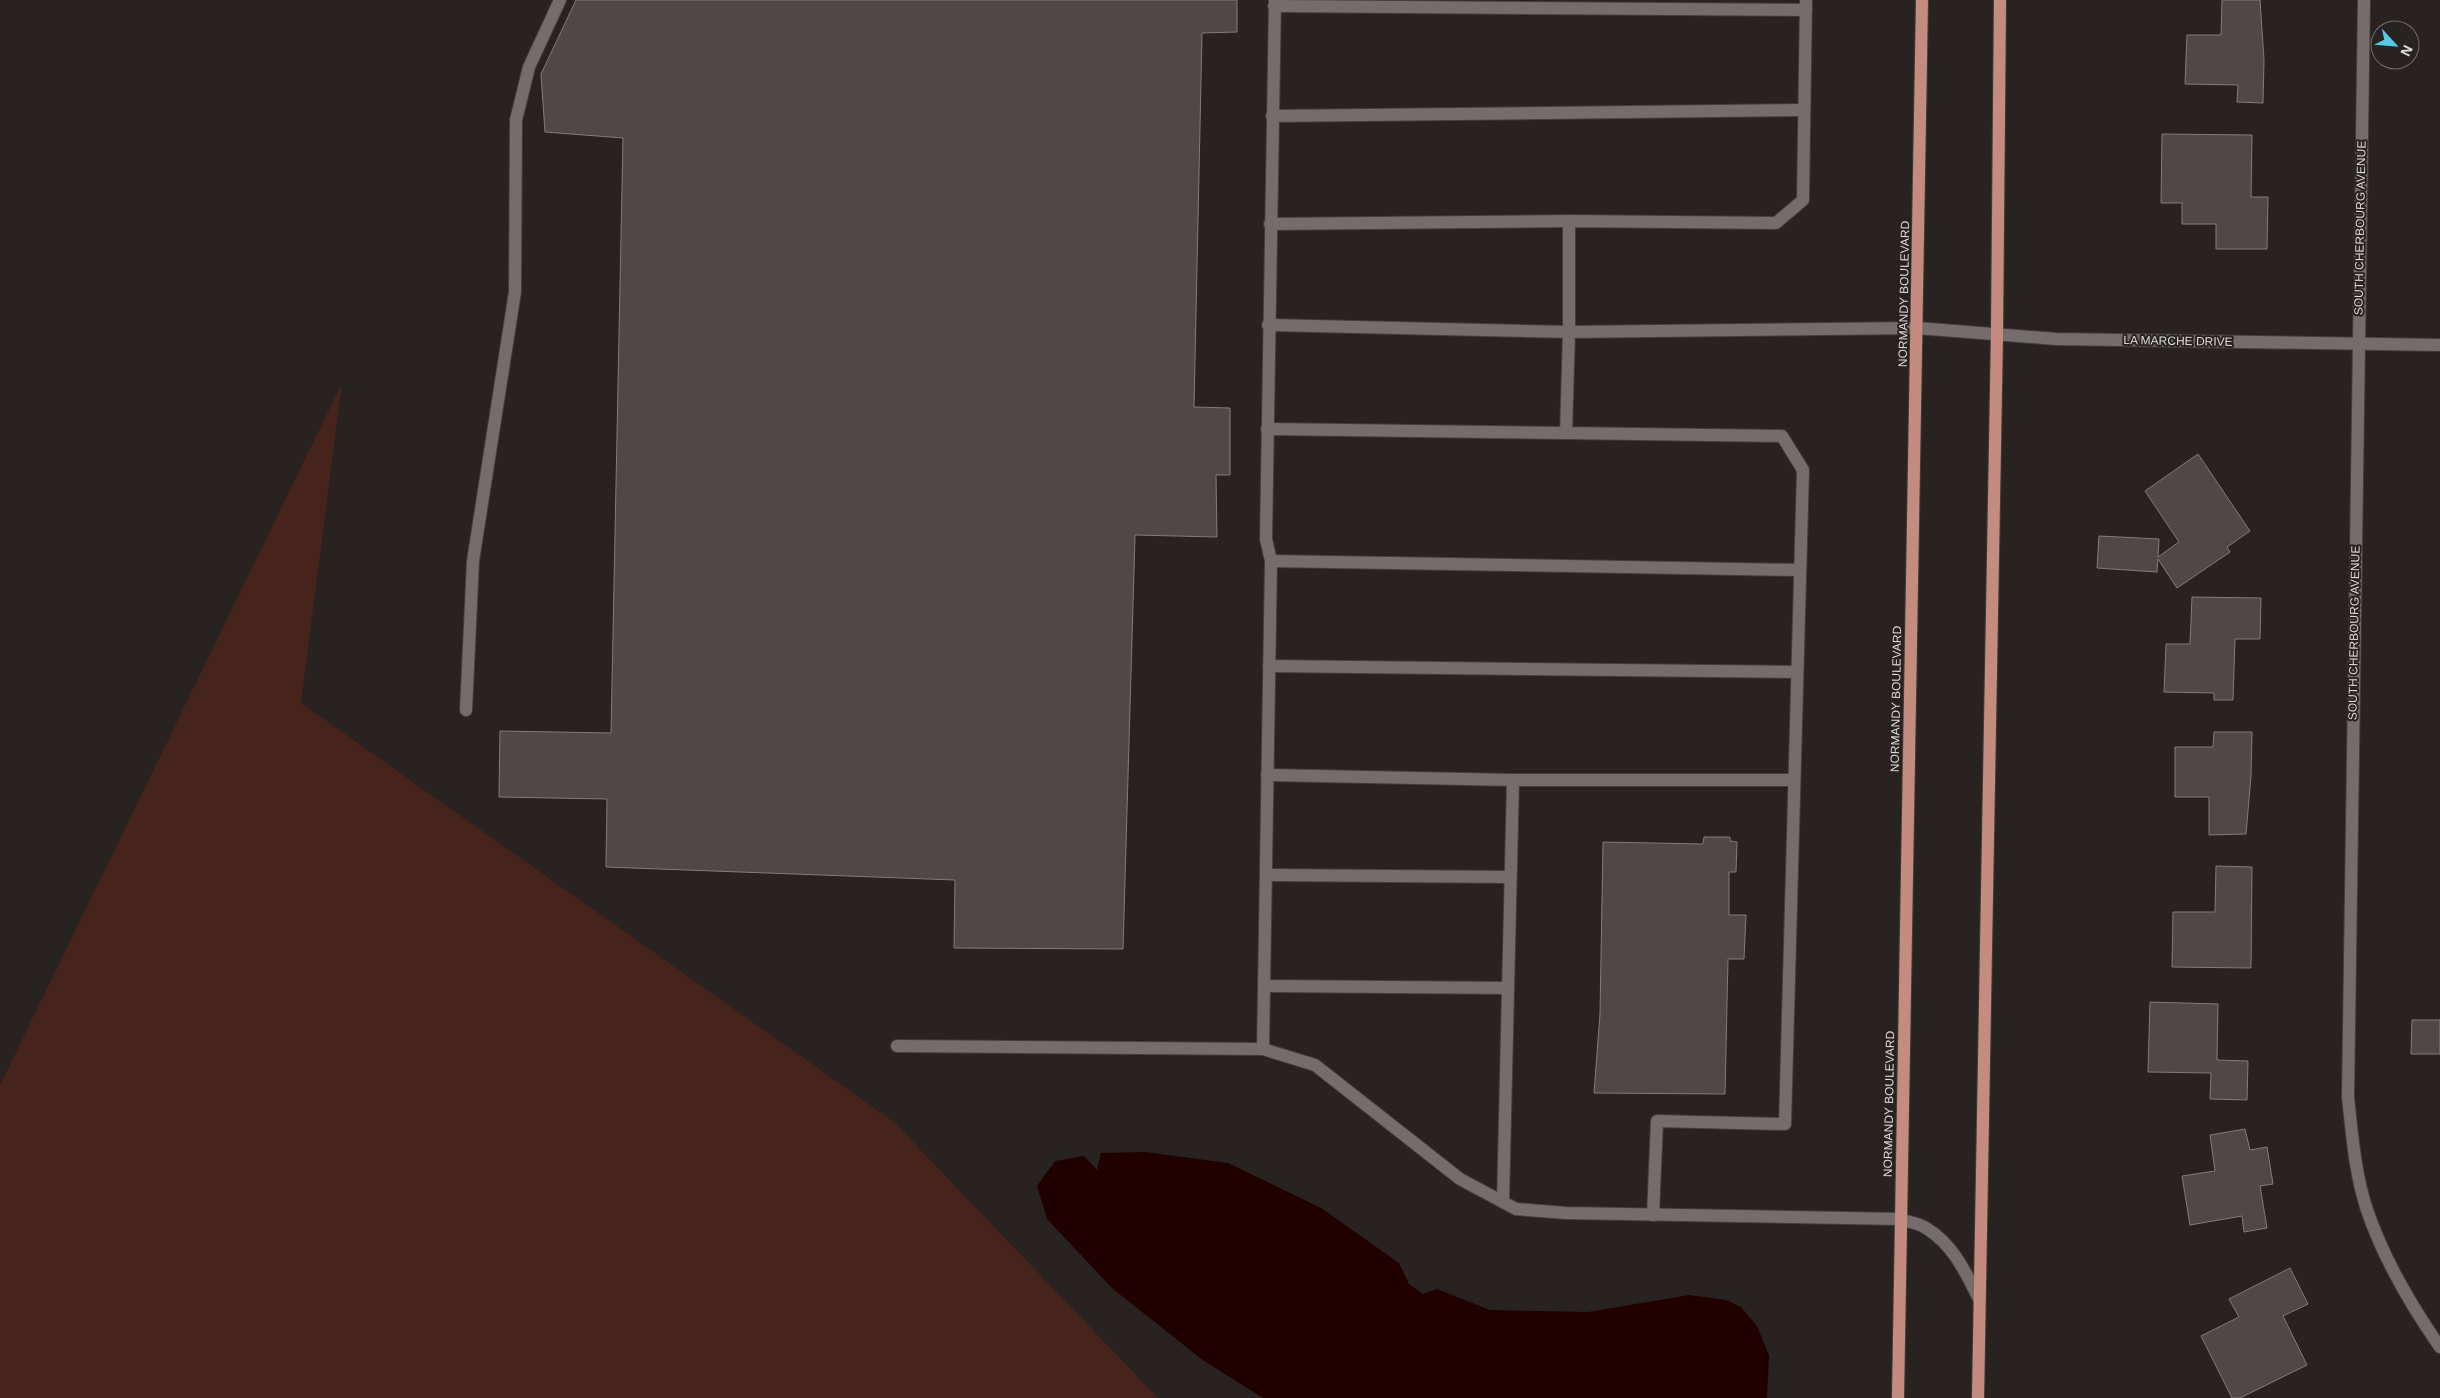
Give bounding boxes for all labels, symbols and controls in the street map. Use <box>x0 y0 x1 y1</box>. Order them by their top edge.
north arrow <box>2370 20 2420 70</box>
text: N <box>2397 43 2416 59</box>
street label: SOUTH CHERBOURG AVENUE <box>2351 141 2369 315</box>
street label: NORMANDY BOULEVARD <box>1896 220 1912 367</box>
street label: LA MARCHE DRIVE <box>2123 333 2233 349</box>
street label: SOUTH CHERBOURG AVENUE <box>2345 546 2363 720</box>
street label: NORMANDY BOULEVARD <box>1888 625 1904 772</box>
street label: NORMANDY BOULEVARD <box>1881 1030 1897 1177</box>

